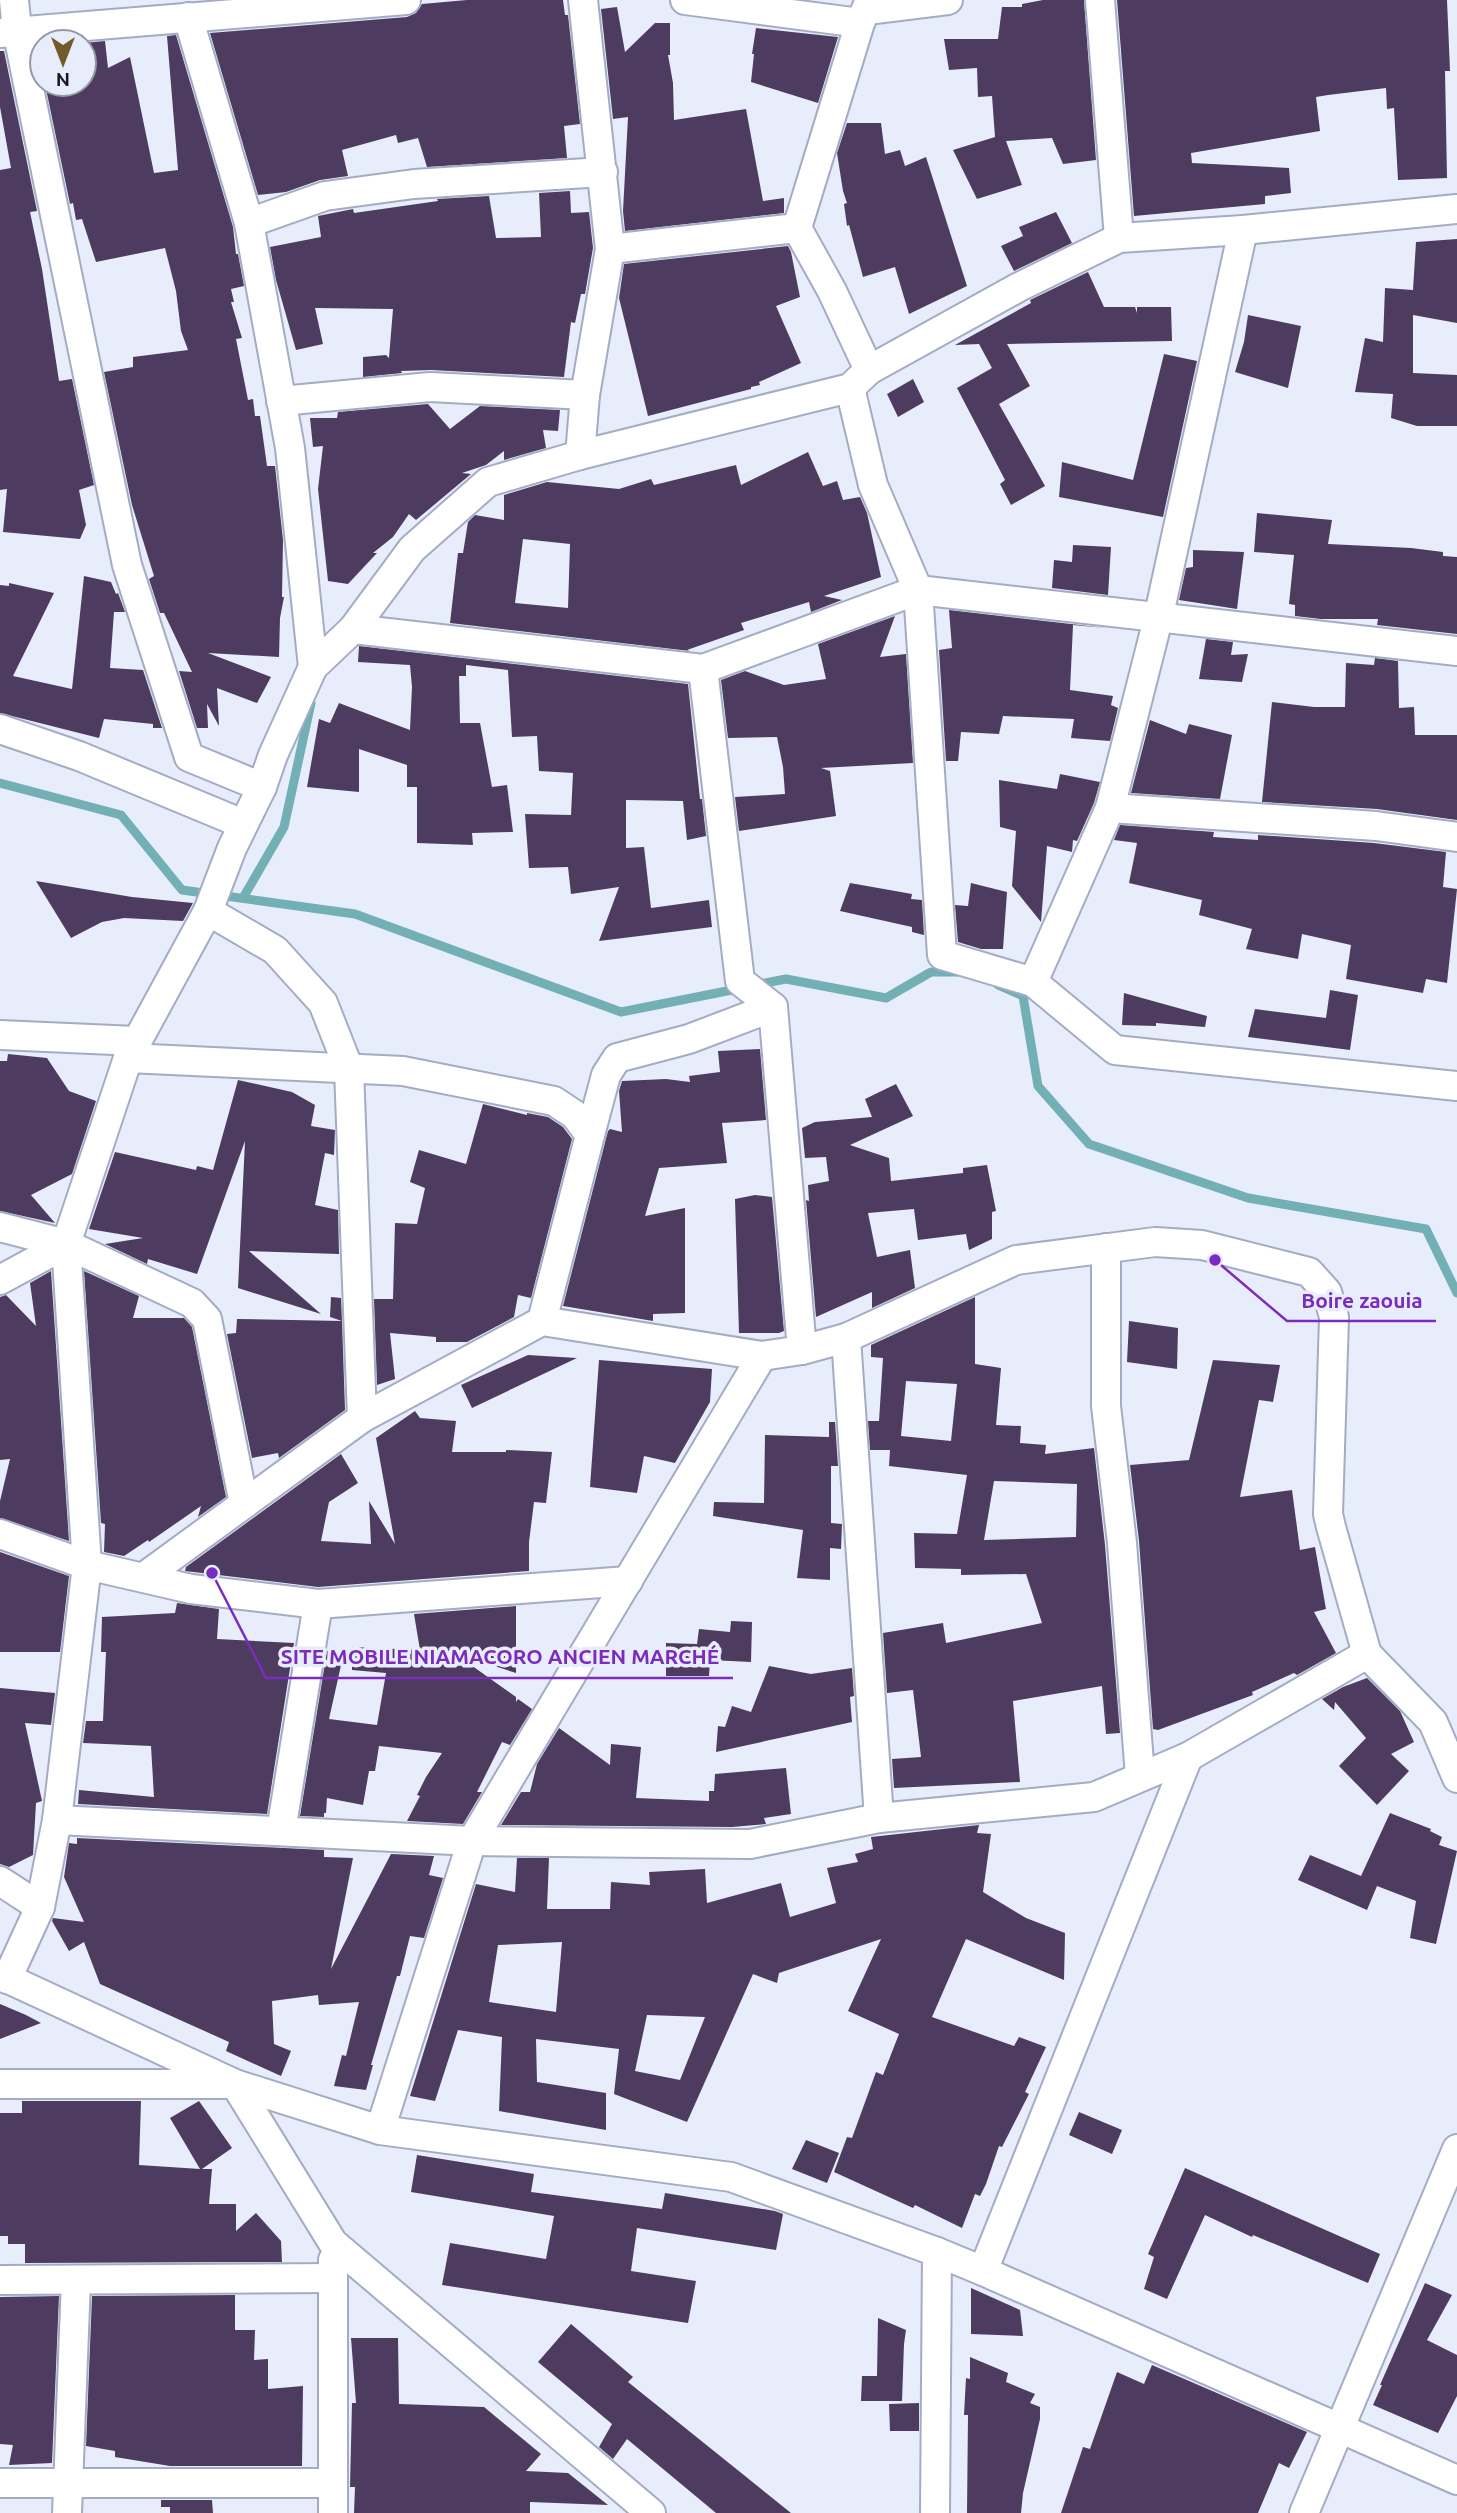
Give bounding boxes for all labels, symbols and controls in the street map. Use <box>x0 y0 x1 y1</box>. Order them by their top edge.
north arrow <box>28 28 98 98</box>
text: N <box>56 69 70 91</box>
callout: Boire zaouia <box>1287 1279 1436 1321</box>
text: Boire zaouia <box>1301 1288 1423 1312</box>
callout: SITE MOBILE NIAMACORO ANCIEN MARCHÉ <box>266 1636 733 1678</box>
text: SITE MOBILE NIAMACORO ANCIEN MARCHÉ <box>281 1644 719 1668</box>

